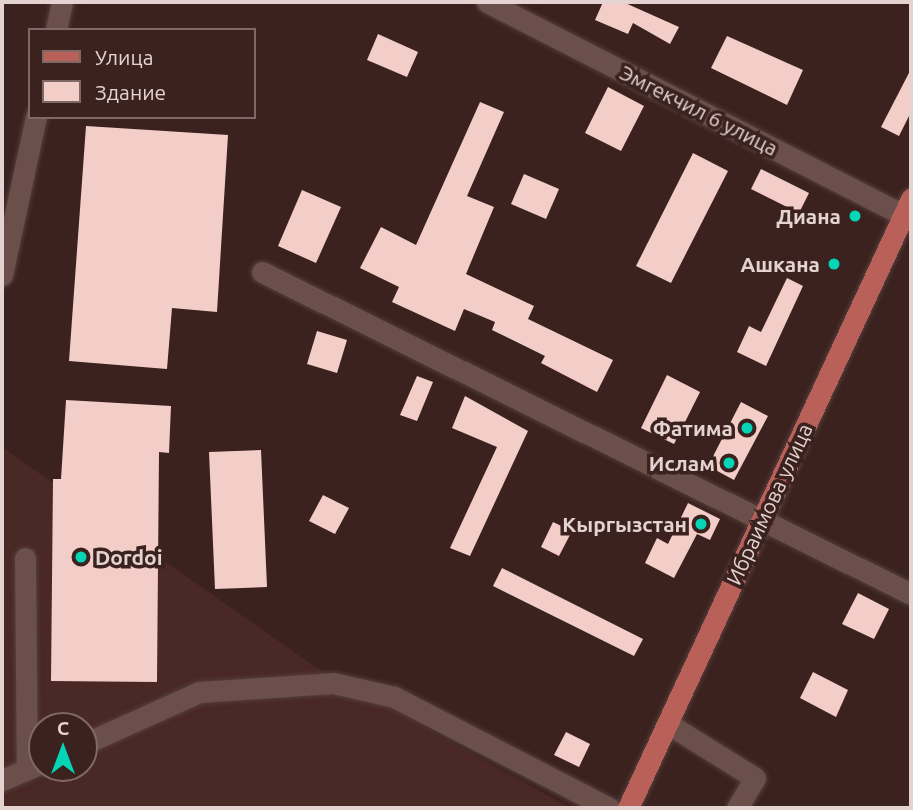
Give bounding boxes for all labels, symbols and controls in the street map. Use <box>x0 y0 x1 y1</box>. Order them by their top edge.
legend <box>28 28 256 119</box>
text: Улица <box>95 45 153 69</box>
street label: Эмгекчил 6 улица <box>616 59 782 161</box>
text: Здание <box>95 80 166 104</box>
place label: Диана <box>776 203 841 229</box>
marker: Диана <box>847 208 863 224</box>
place label: Ашкана <box>740 251 820 277</box>
marker: Ашкана <box>826 256 842 272</box>
place label: Фатима <box>653 415 733 441</box>
street label: Ибраимова улица <box>721 419 817 589</box>
marker: Фатима <box>739 420 755 436</box>
place label: Ислам <box>649 450 715 476</box>
marker: Ислам <box>721 455 737 471</box>
place label: Кыргызстан <box>562 511 687 537</box>
marker: Кыргызстан <box>693 516 709 532</box>
place label: Dordoi <box>95 544 162 570</box>
marker: Dordoi <box>73 549 89 565</box>
north arrow <box>28 712 98 782</box>
text: С <box>57 717 69 739</box>

